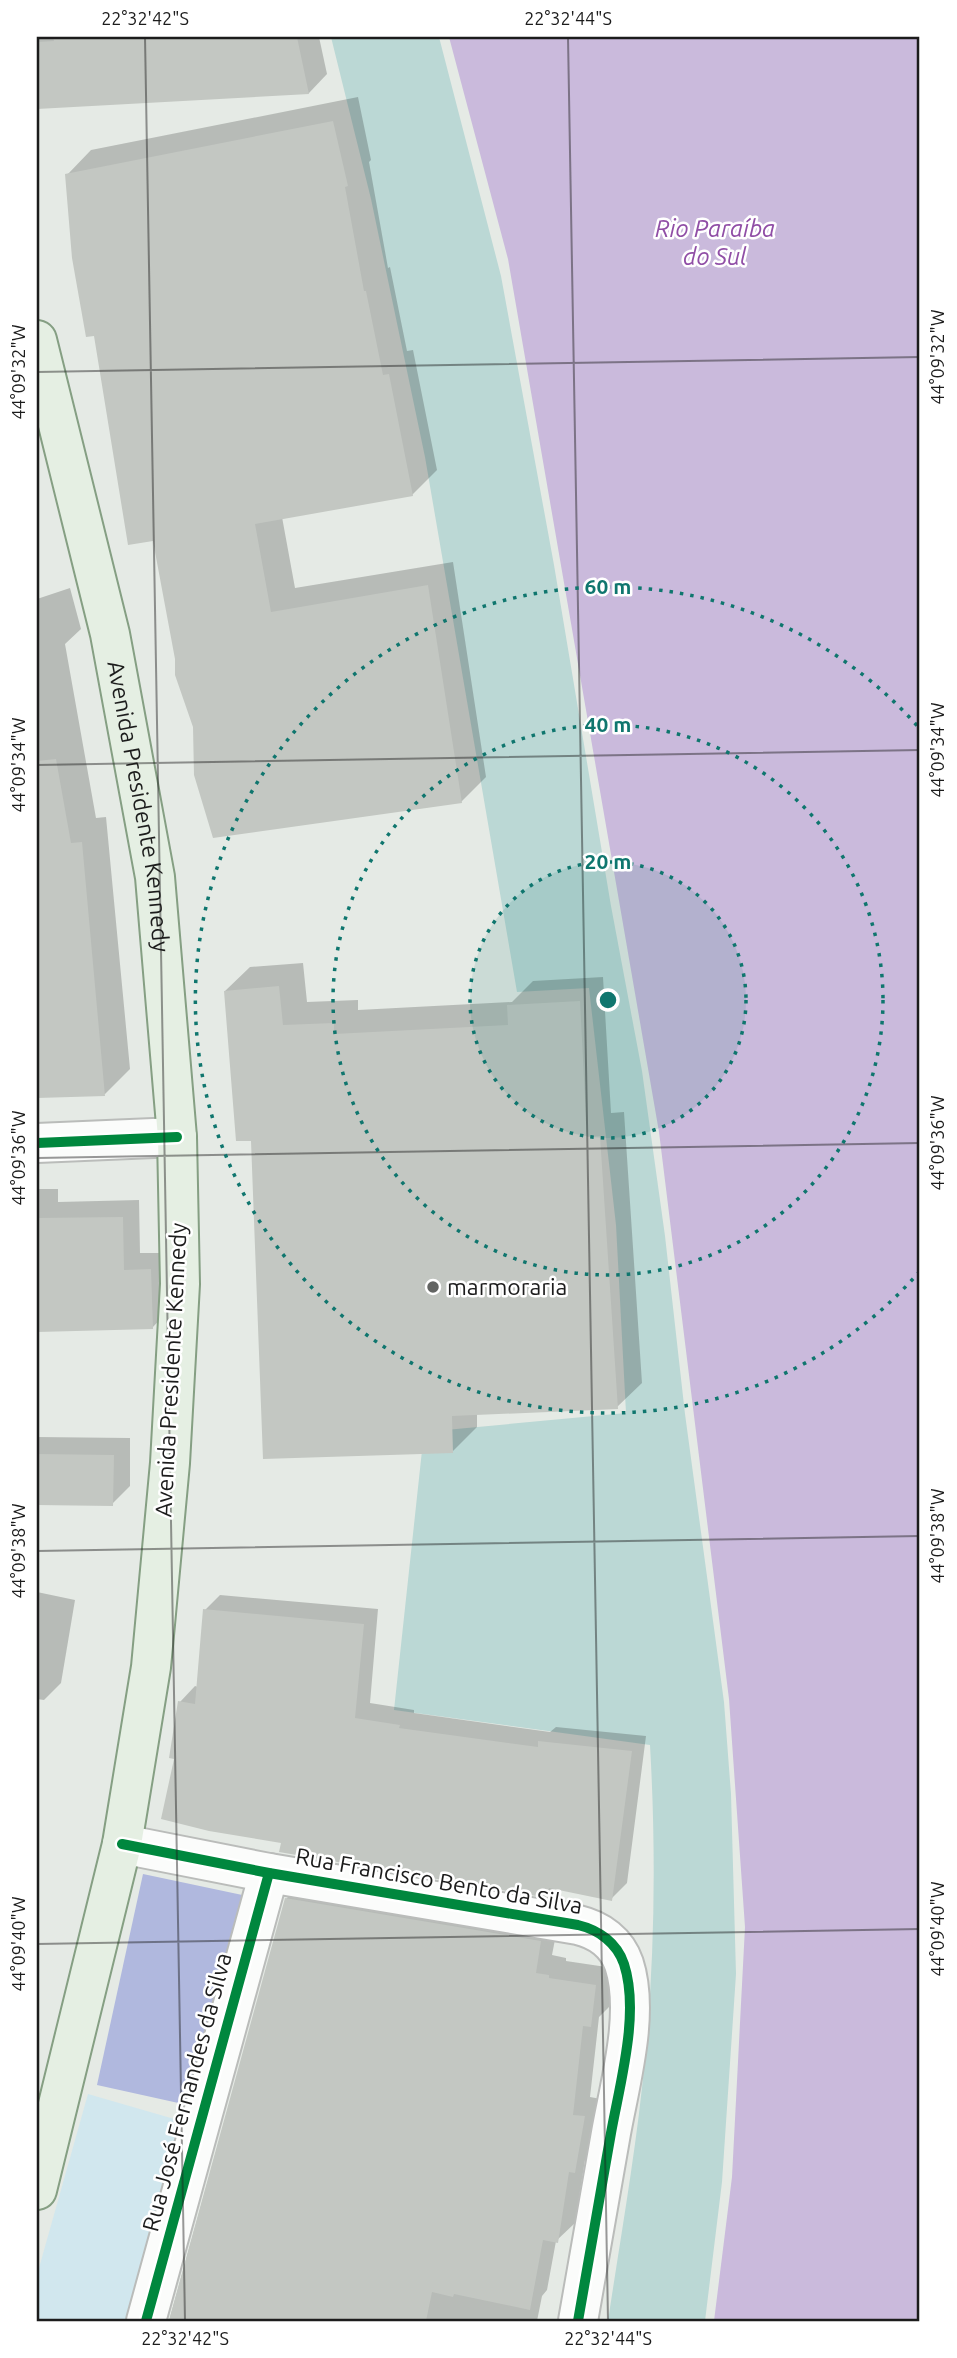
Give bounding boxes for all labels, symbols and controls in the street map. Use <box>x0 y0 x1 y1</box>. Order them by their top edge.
text: 22°32'42"S <box>101 8 189 28</box>
text: 22°32'44"S <box>524 8 612 28</box>
water label: Rio Paraíba do Sul <box>655 215 775 270</box>
text: 44°09'32"W <box>927 309 947 405</box>
text: 44°09'32"W <box>8 324 28 420</box>
text: 60 m <box>585 574 631 598</box>
street label: Avenida Presidente Kennedy <box>103 659 174 953</box>
text: 44°09'34"W <box>927 702 947 798</box>
text: 40 m <box>585 712 631 736</box>
text: 44°09'34"W <box>8 717 28 813</box>
text: 20 m <box>585 849 631 873</box>
centre of rings <box>596 988 620 1012</box>
text: 44°09'36"W <box>927 1095 947 1191</box>
text: 44°09'36"W <box>8 1110 28 1206</box>
street label: Avenida Presidente Kennedy <box>150 1222 191 1518</box>
place label: marmoraria <box>447 1274 567 1299</box>
marker: marmoraria <box>425 1279 441 1295</box>
text: 44°09'38"W <box>927 1488 947 1584</box>
text: 44°09'38"W <box>8 1503 28 1599</box>
street label: Rua Francisco Bento da Silva <box>294 1843 584 1918</box>
text: 44°09'40"W <box>927 1881 947 1977</box>
text: 44°09'40"W <box>8 1896 28 1992</box>
street label: Rua José Fernandes da Silva <box>137 1950 236 2234</box>
text: 22°32'42"S <box>141 2328 229 2348</box>
text: 22°32'44"S <box>564 2328 652 2348</box>

